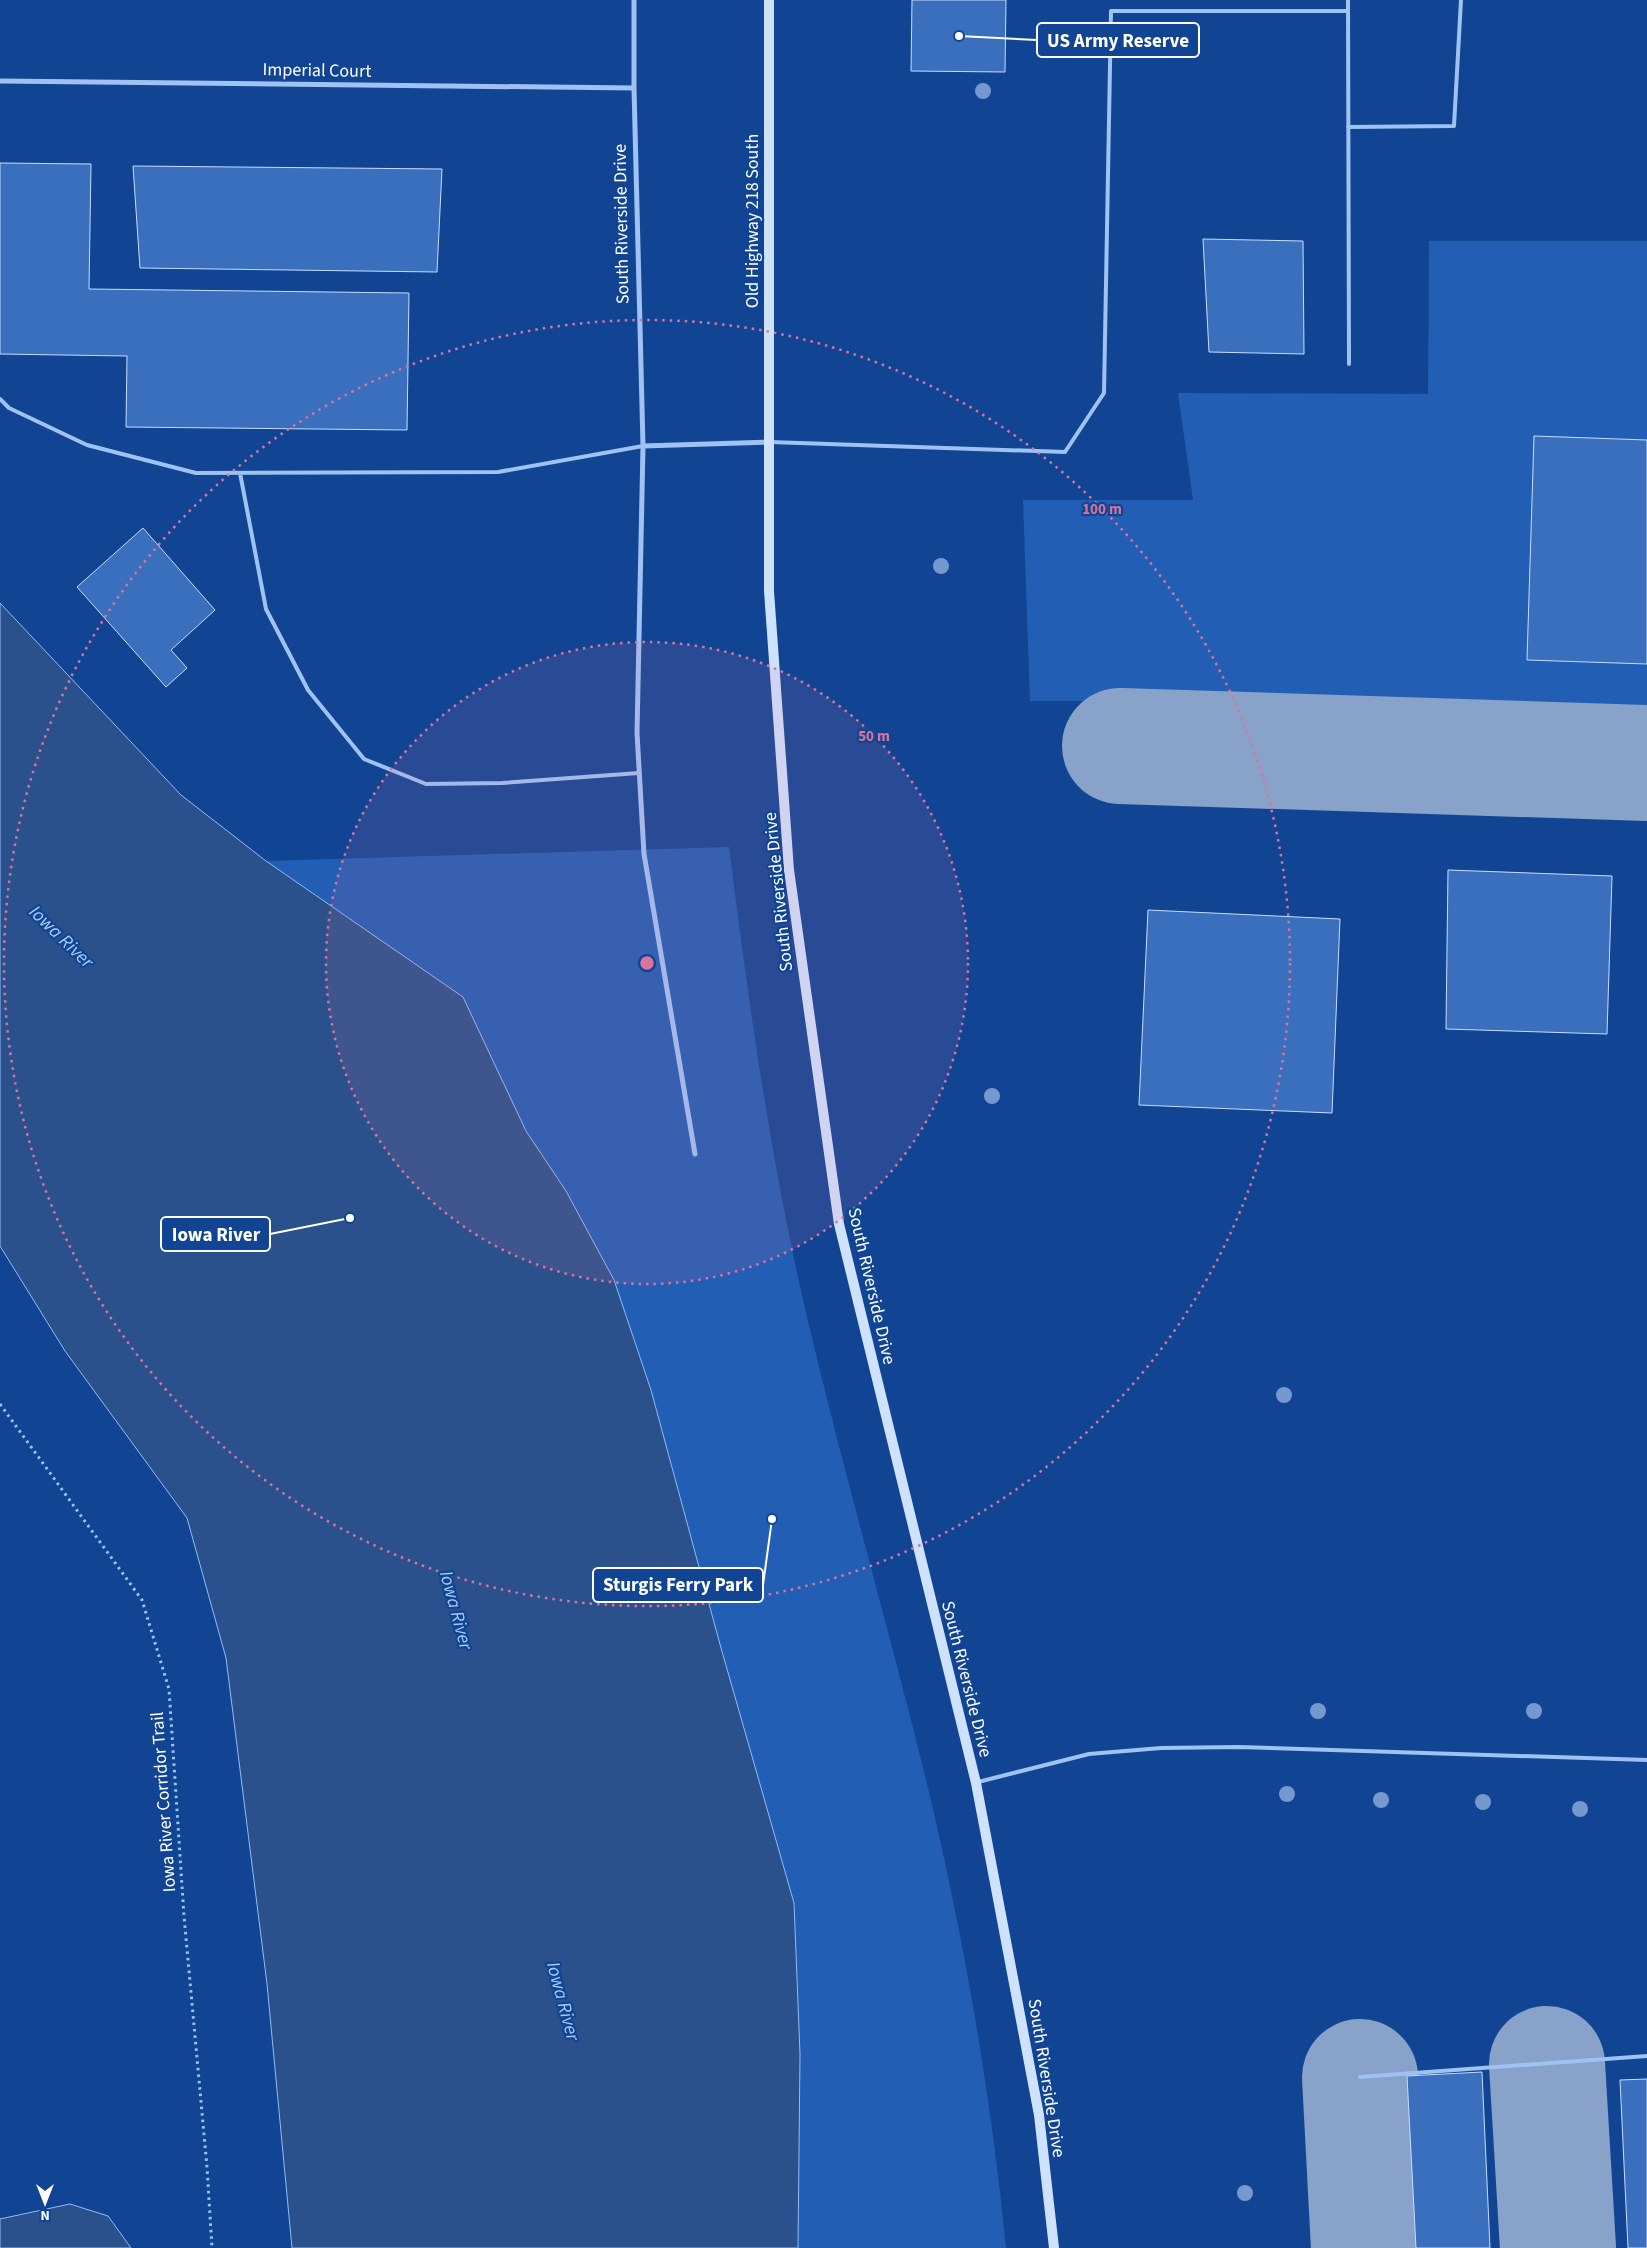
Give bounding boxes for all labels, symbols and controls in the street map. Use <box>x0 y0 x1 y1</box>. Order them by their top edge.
callout: US Army Reserve <box>1037 23 1199 57</box>
text: US Army Reserve <box>1047 28 1189 55</box>
street label: Imperial Court <box>262 57 372 84</box>
street label: Old Highway 218 South <box>740 134 765 308</box>
street label: South Riverside Drive <box>608 144 635 304</box>
text: 100 m <box>1082 499 1122 520</box>
text: 50 m <box>858 726 890 747</box>
street label: South Riverside Drive <box>758 811 799 973</box>
water label: Iowa River <box>23 899 100 976</box>
centre of rings <box>638 954 656 972</box>
street label: South Riverside Drive <box>841 1205 902 1367</box>
callout: Iowa River <box>161 1217 270 1251</box>
text: Iowa River <box>172 1222 261 1249</box>
water label: Iowa River <box>432 1568 479 1654</box>
callout: Sturgis Ferry Park <box>593 1568 763 1602</box>
text: Sturgis Ferry Park <box>603 1572 754 1599</box>
street label: South Riverside Drive <box>935 1598 998 1760</box>
street label: Iowa River Corridor Trail <box>145 1711 182 1893</box>
water label: Iowa River <box>539 1959 586 2045</box>
street label: South Riverside Drive <box>1022 1997 1071 2159</box>
north arrow <box>20 2178 70 2228</box>
text: N <box>40 2205 50 2225</box>

